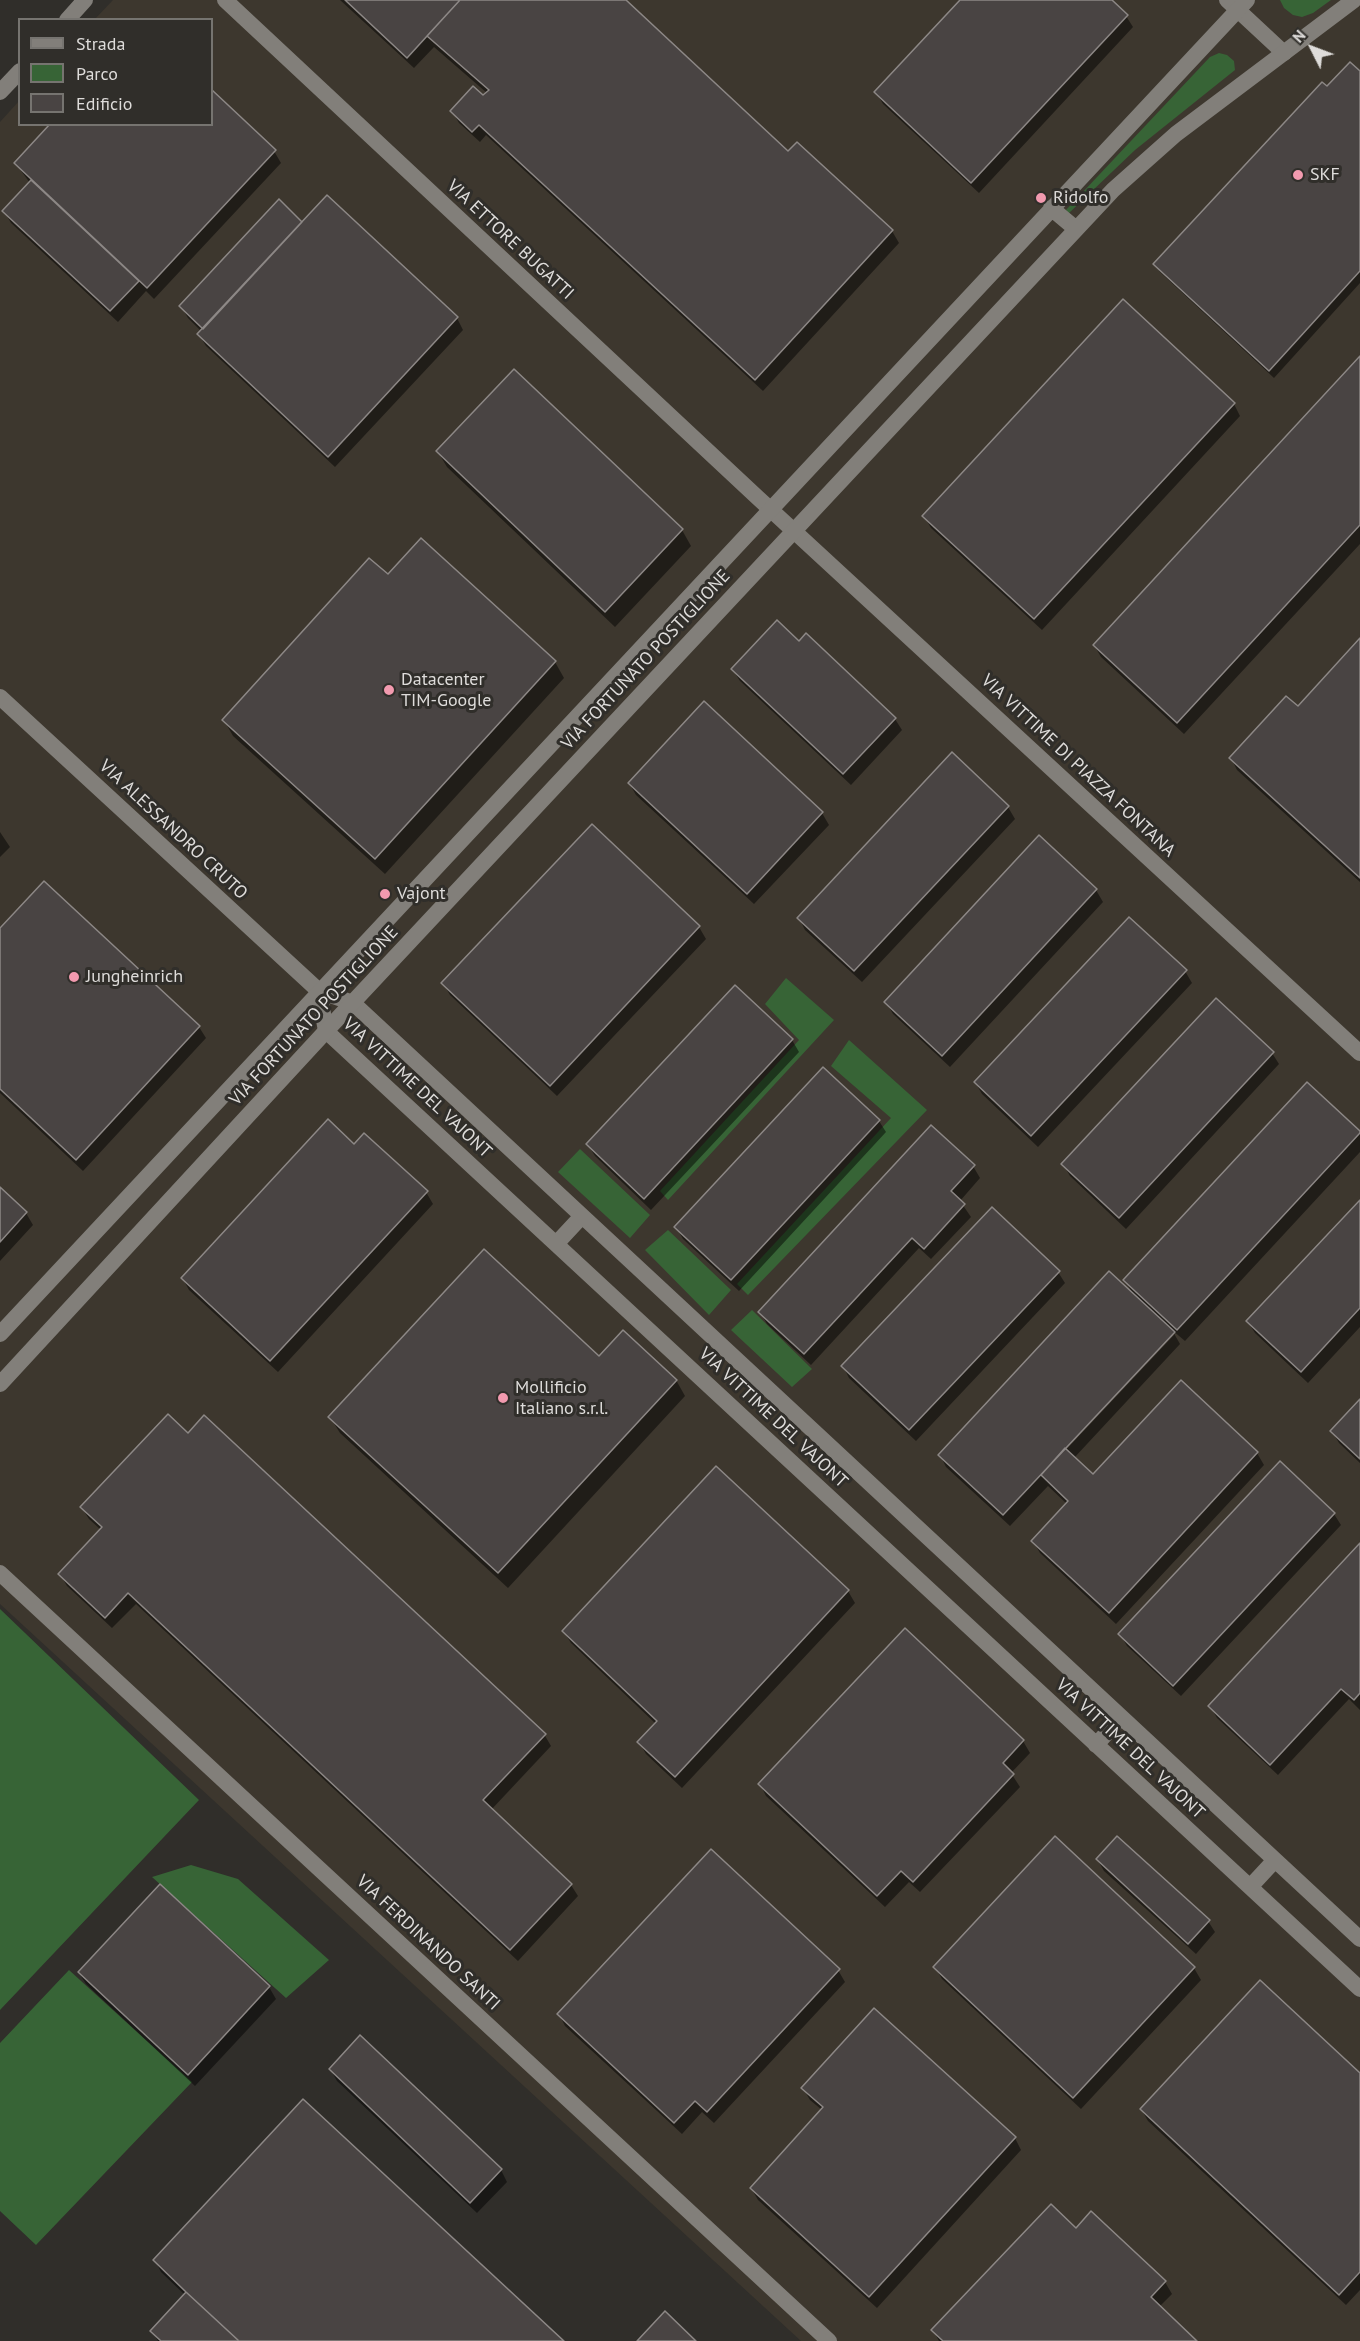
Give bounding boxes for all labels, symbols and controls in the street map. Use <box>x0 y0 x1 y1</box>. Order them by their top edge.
legend <box>18 18 213 126</box>
north arrow <box>1282 18 1342 78</box>
text: N <box>1288 25 1310 47</box>
text: Strada <box>76 32 125 55</box>
text: Parco <box>76 62 118 85</box>
text: Edificio <box>76 92 132 115</box>
place label: SKF <box>1310 164 1340 186</box>
marker: SKF <box>1291 168 1305 182</box>
street label: VIA ETTORE BUGATTI <box>442 176 578 304</box>
place label: Ridolfo <box>1053 187 1108 209</box>
marker: Ridolfo <box>1034 191 1048 205</box>
street label: VIA FORTUNATO POSTIGLIONE <box>557 566 735 754</box>
place label: Datacenter TIM-Google <box>401 669 491 712</box>
street label: VIA VITTIME DI PIAZZA FONTANA <box>976 670 1180 862</box>
marker: Datacenter TIM-Google <box>382 683 396 697</box>
street label: VIA ALESSANDRO CRUTO <box>94 756 252 904</box>
place label: Vajont <box>397 883 446 905</box>
marker: Vajont <box>378 887 392 901</box>
street label: VIA FORTUNATO POSTIGLIONE <box>225 922 403 1110</box>
place label: Jungheinrich <box>86 966 183 988</box>
marker: Jungheinrich <box>67 970 81 984</box>
street label: VIA VITTIME DEL VAJONT <box>338 1013 496 1163</box>
street label: VIA VITTIME DEL VAJONT <box>694 1343 852 1493</box>
place label: Mollificio Italiano s.r.l. <box>515 1377 608 1420</box>
marker: Mollificio Italiano s.r.l. <box>496 1391 510 1405</box>
street label: VIA VITTIME DEL VAJONT <box>1051 1674 1209 1824</box>
street label: VIA FERDINANDO SANTI <box>352 1871 504 2015</box>

